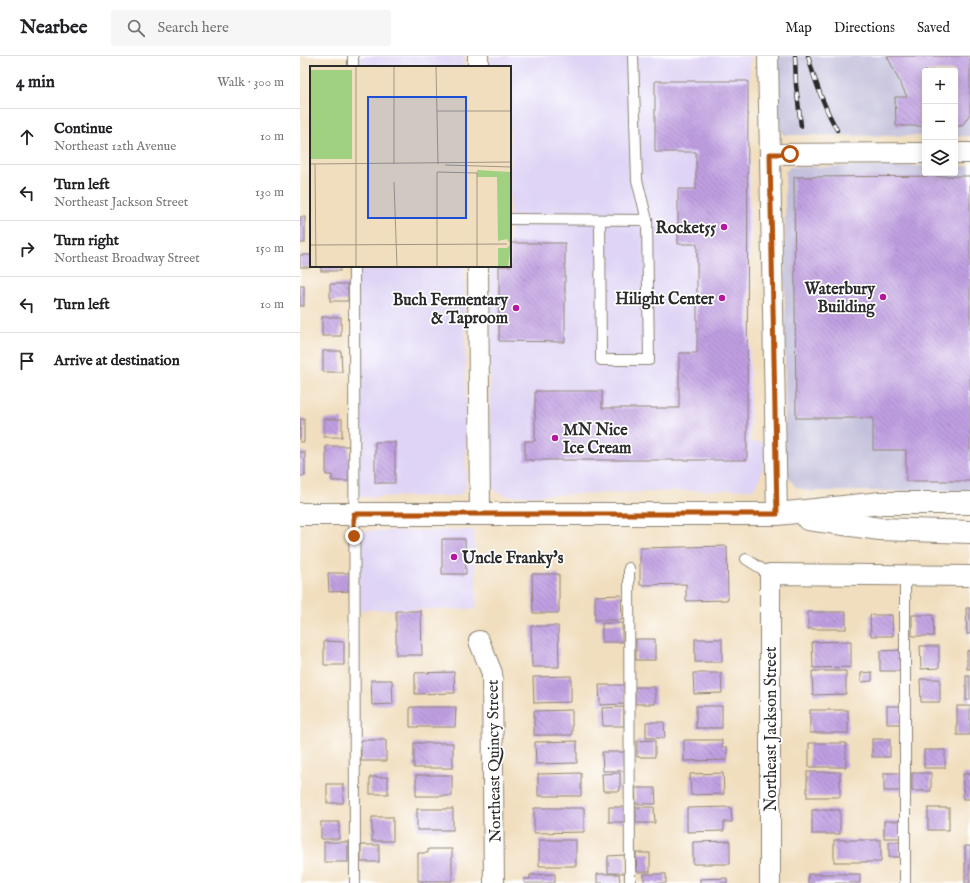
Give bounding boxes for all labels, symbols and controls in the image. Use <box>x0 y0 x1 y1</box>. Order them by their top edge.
search box <box>111 10 391 46</box>
text: Nearbee <box>20 16 87 40</box>
icon: search <box>125 17 147 39</box>
text: Search here <box>157 18 229 37</box>
text: Map <box>785 19 812 37</box>
text: Directions <box>834 19 895 37</box>
text: Saved <box>917 19 950 37</box>
inset map <box>310 66 511 267</box>
map controls <box>922 68 958 176</box>
button: + <box>922 68 958 104</box>
text: 4 min <box>16 72 55 93</box>
text: Walk · 300 m <box>217 74 284 91</box>
button: − <box>922 104 958 140</box>
text: Continue <box>54 119 112 138</box>
icon: ahead <box>16 126 38 148</box>
text: 10 m <box>260 128 284 145</box>
text: Northeast 12th Avenue <box>54 138 176 155</box>
button: layers <box>922 140 958 176</box>
route start <box>781 145 799 163</box>
text: Turn left <box>54 175 110 194</box>
icon: left <box>16 182 38 204</box>
text: 130 m <box>255 184 284 201</box>
text: Northeast Jackson Street <box>54 194 188 211</box>
place label: Rocket55 <box>656 219 716 239</box>
marker: Rocket55 <box>719 222 729 232</box>
text: Turn right <box>54 231 119 250</box>
icon: right <box>16 238 38 260</box>
text: 150 m <box>255 240 284 257</box>
text: Northeast Broadway Street <box>54 250 200 267</box>
place label: Waterbury Building <box>804 280 876 318</box>
place label: Hilight Center <box>615 290 714 310</box>
place label: Buch Fermentary & Taproom <box>393 291 509 329</box>
marker: Waterbury Building <box>878 292 888 302</box>
marker: Hilight Center <box>717 293 727 303</box>
icon: left <box>16 294 38 316</box>
text: Turn left <box>54 295 110 314</box>
text: 10 m <box>260 296 284 313</box>
marker: Buch Fermentary & Taproom <box>511 303 521 313</box>
icon: arrive <box>16 350 38 372</box>
text: Arrive at destination <box>54 351 180 370</box>
place label: MN Nice Ice Cream <box>563 421 632 459</box>
marker: MN Nice Ice Cream <box>550 433 560 443</box>
route end <box>345 527 363 545</box>
place label: Uncle Franky's <box>461 549 564 569</box>
marker: Uncle Franky's <box>449 552 459 562</box>
street label: Northeast Jackson Street <box>762 646 782 812</box>
street label: Northeast Quincy Street <box>484 679 506 843</box>

